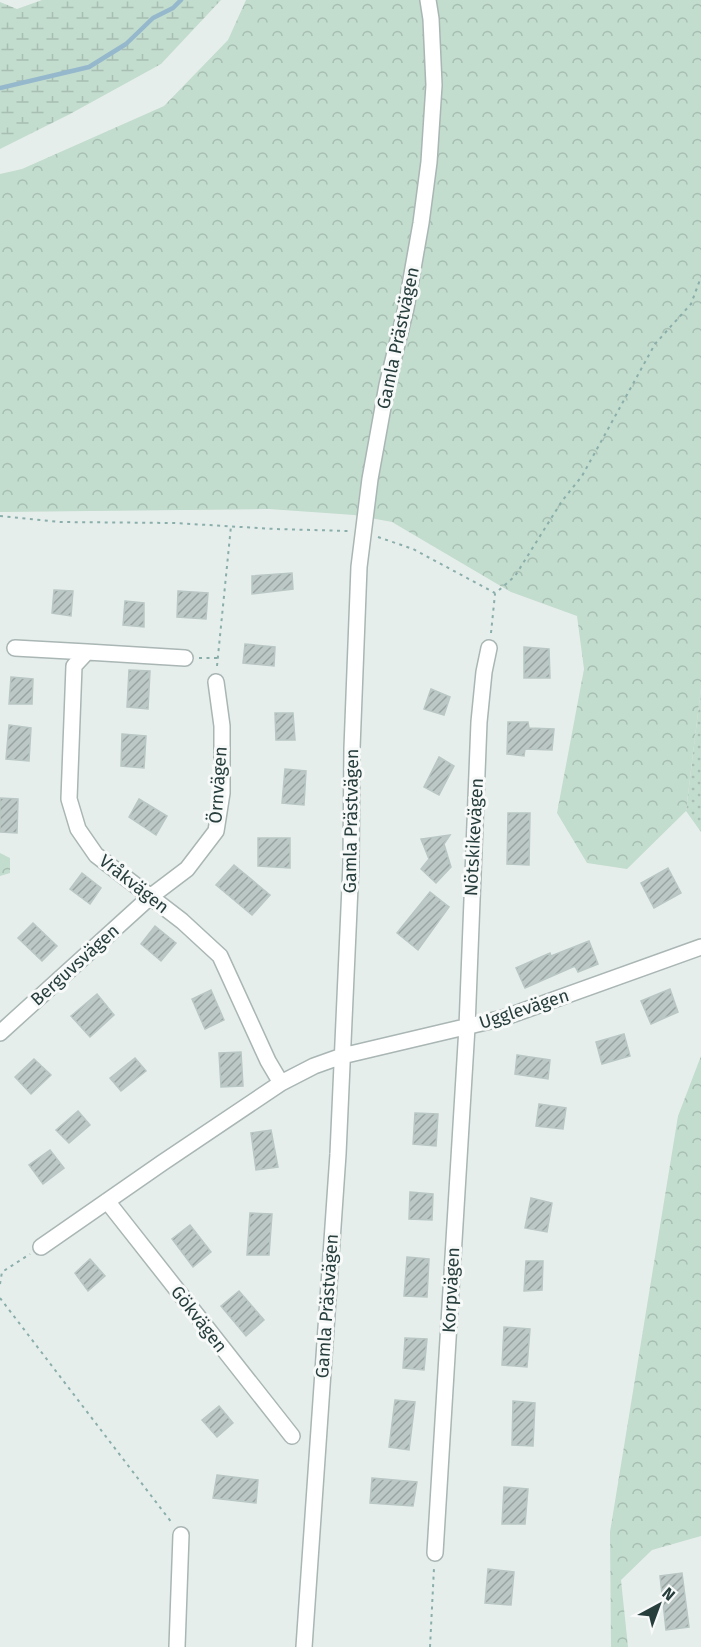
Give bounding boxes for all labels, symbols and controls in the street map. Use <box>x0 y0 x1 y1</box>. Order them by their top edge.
street label: Gamla Prästvägen <box>372 265 424 411</box>
street label: Örnvägen <box>204 746 232 824</box>
street label: Gamla Prästvägen <box>339 748 363 894</box>
street label: Nötskikevägen <box>460 777 488 897</box>
street label: Vråkvägen <box>95 850 173 918</box>
street label: Berguvsvägen <box>26 920 124 1010</box>
street label: Ugglevägen <box>476 984 572 1034</box>
street label: Gamla Prästvägen <box>311 1233 343 1379</box>
street label: Korpvägen <box>438 1246 464 1334</box>
street label: Gökvägen <box>166 1281 232 1357</box>
north arrow <box>629 1575 689 1635</box>
text: N <box>658 1583 679 1605</box>

